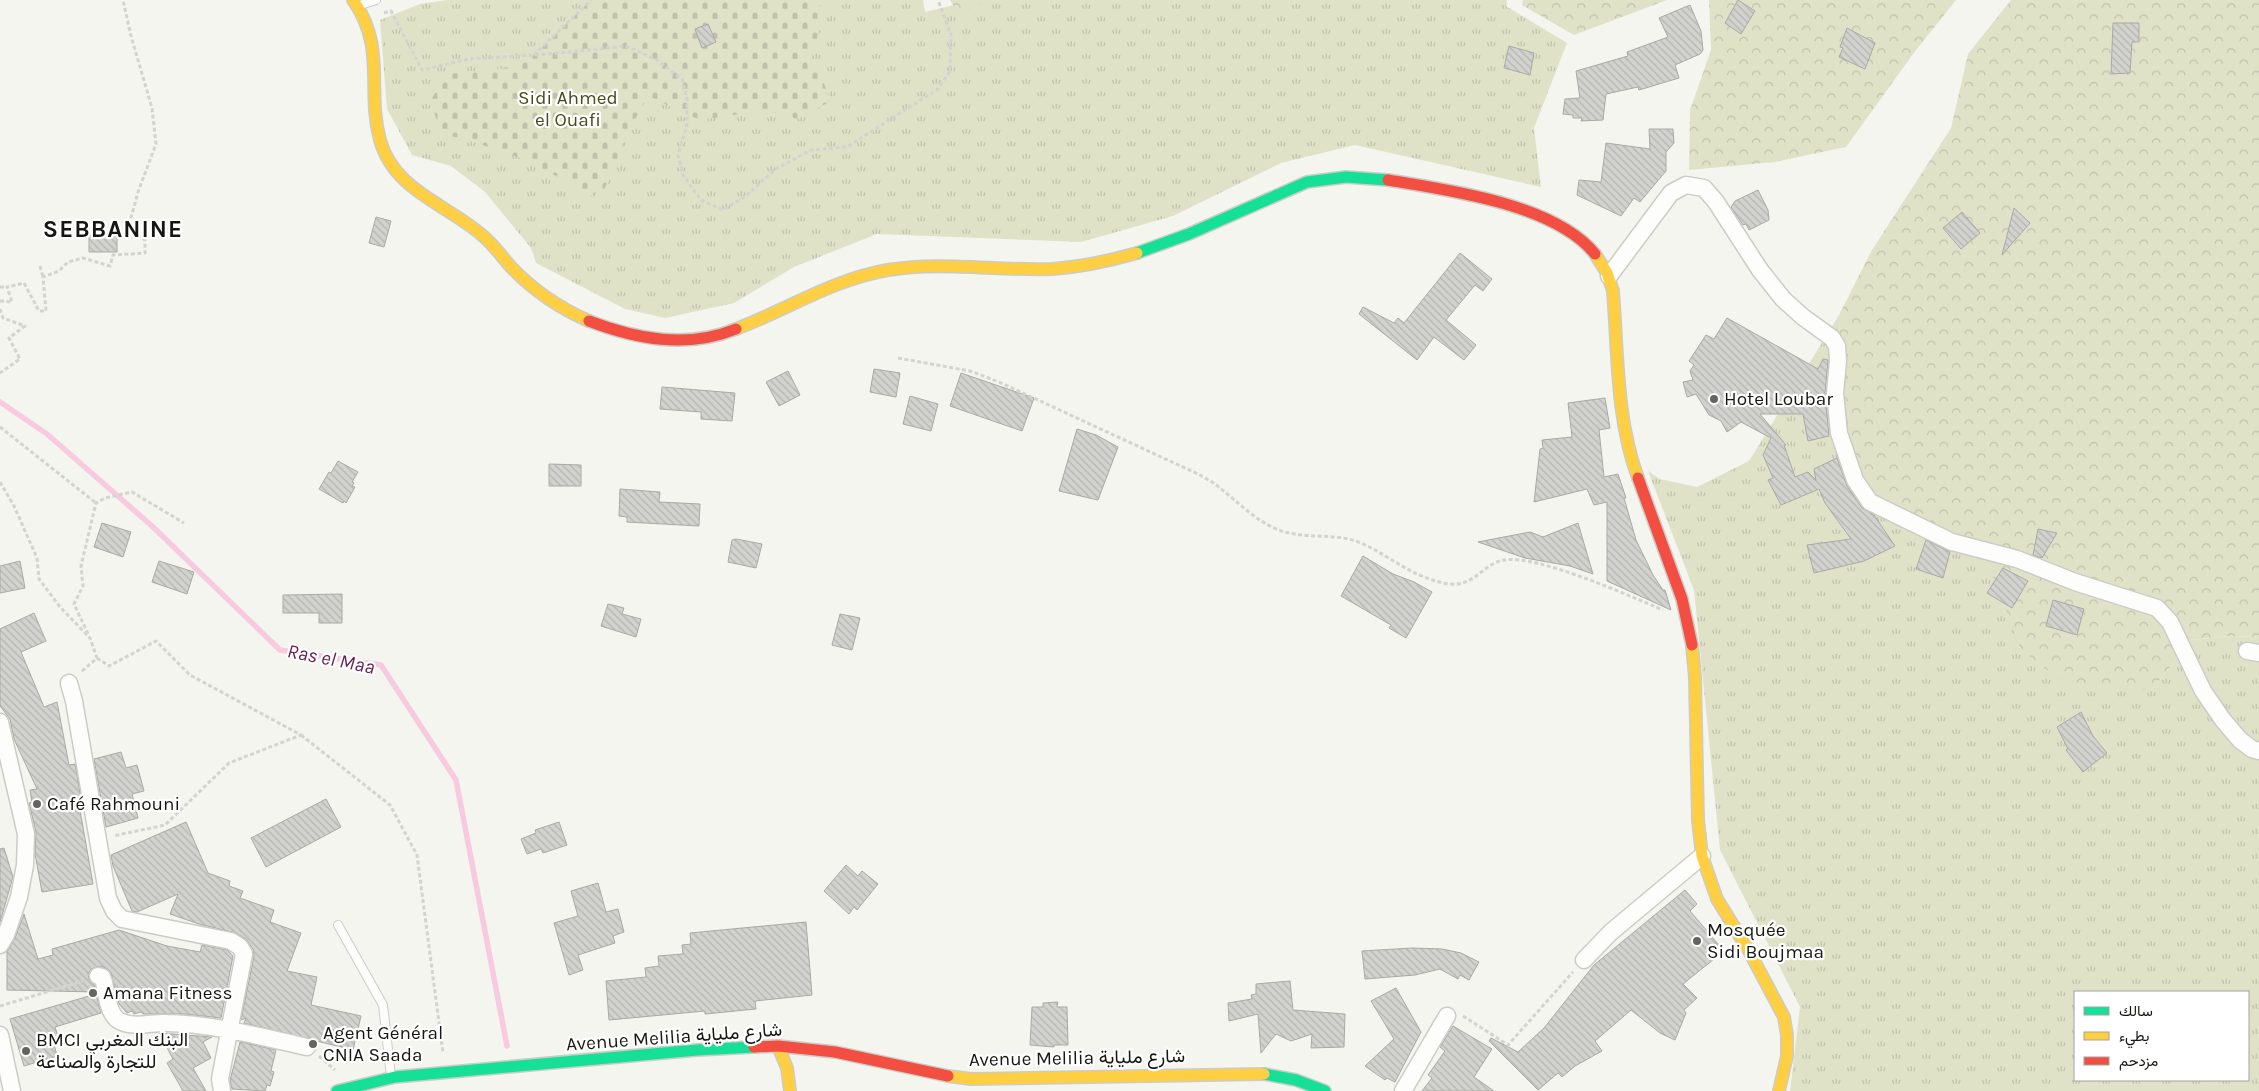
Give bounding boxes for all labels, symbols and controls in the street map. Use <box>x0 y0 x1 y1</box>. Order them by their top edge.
park label: Sidi Ahmed el Ouafi <box>518 87 618 131</box>
district label: SEBBANINE <box>43 215 183 243</box>
place label: Hotel Loubar <box>1724 388 1833 410</box>
marker: Hotel Loubar <box>1708 393 1720 405</box>
water label: Ras el Maa <box>285 639 377 679</box>
place label: Café Rahmouni <box>47 793 180 815</box>
marker: Café Rahmouni <box>31 798 43 810</box>
place label: Mosquée Sidi Boujmaa <box>1707 919 1824 963</box>
marker: Mosquée Sidi Boujmaa <box>1691 935 1703 947</box>
place label: Amana Fitness <box>103 982 233 1004</box>
marker: Amana Fitness <box>87 987 99 999</box>
legend <box>2074 991 2249 1081</box>
text: سالك <box>2119 1002 2153 1020</box>
street label: Avenue Melilia شارع ملياية <box>565 1018 783 1057</box>
place label: Agent Général CNIA Saada <box>323 1022 443 1066</box>
text: بطيء <box>2119 1027 2149 1049</box>
place label: BMCI البنك المغربي للتجارة والصناعة <box>36 1029 188 1073</box>
marker: Agent Général CNIA Saada <box>307 1038 319 1050</box>
marker: BMCI البنك المغربي للتجارة والصناعة <box>20 1045 32 1057</box>
street label: Avenue Melilia شارع ملياية <box>969 1045 1185 1072</box>
text: مزدحم <box>2119 1052 2158 1071</box>

